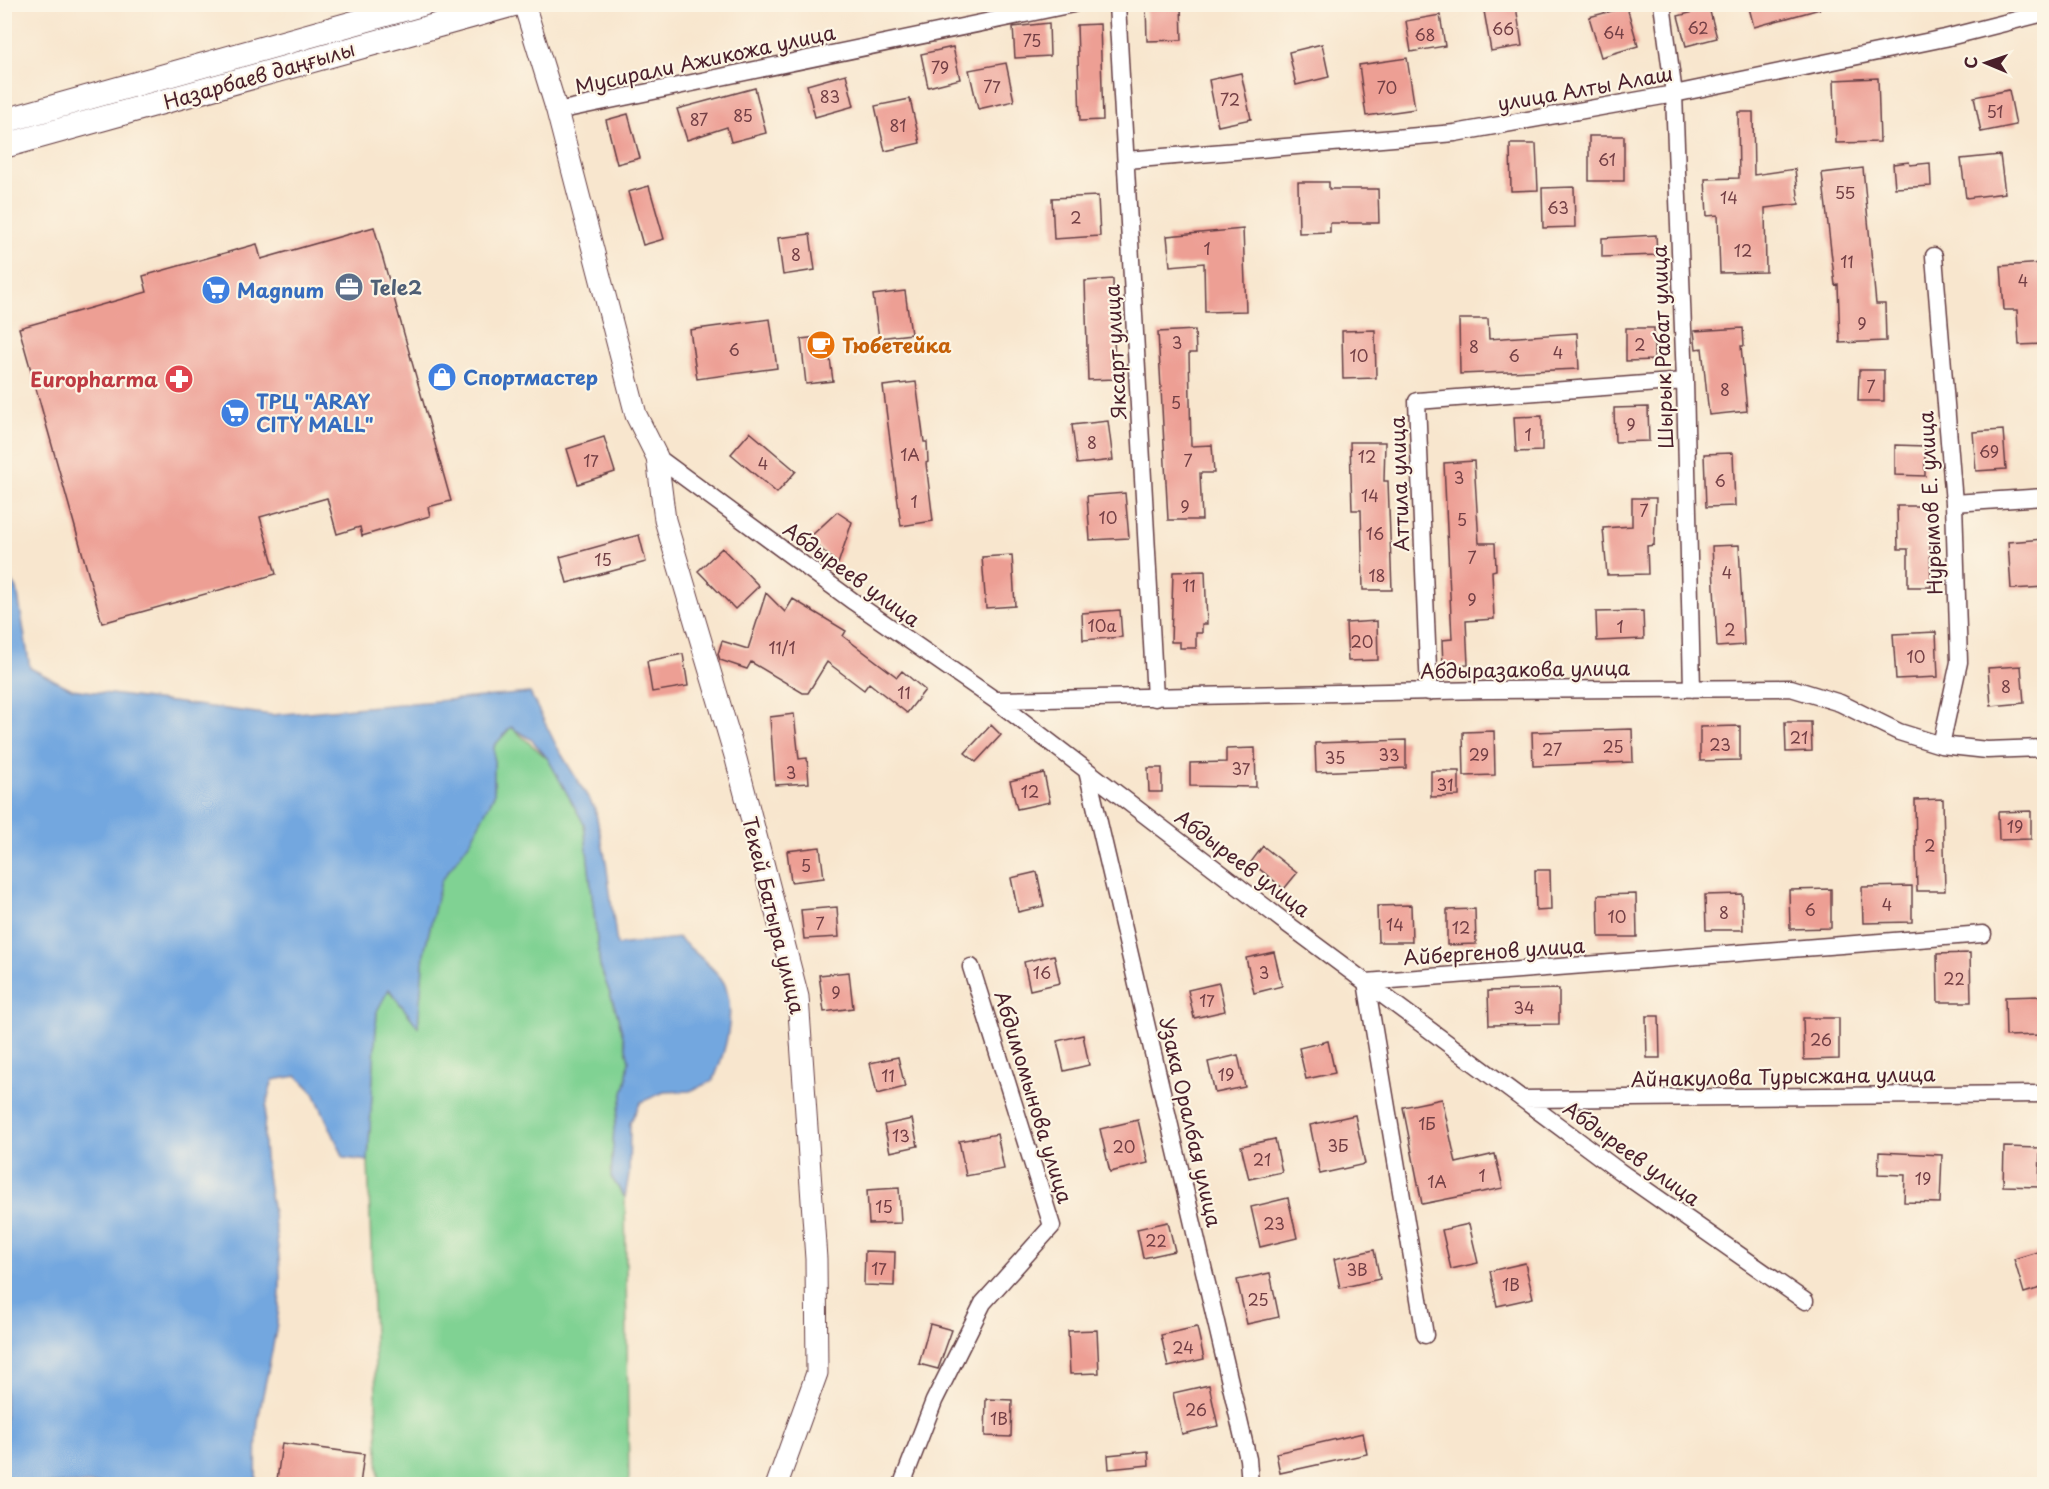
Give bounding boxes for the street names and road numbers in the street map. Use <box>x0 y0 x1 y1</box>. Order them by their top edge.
street label: Мусирали Ажикожа улица <box>572 17 838 101</box>
street label: Назарбаев даңғылы <box>160 33 358 117</box>
street label: улица Алты Алаш <box>1495 58 1675 118</box>
street label: Шырык Рабат улица <box>1643 244 1681 449</box>
street label: Яксарт улица <box>1096 283 1134 421</box>
street label: Нурымов Е. улица <box>1910 410 1950 596</box>
street label: Аттила улица <box>1382 415 1416 552</box>
street label: Абдыреев улица <box>777 514 927 634</box>
street label: Абдыразакова улица <box>1420 652 1631 686</box>
street label: Абдыреев улица <box>1169 802 1317 924</box>
street label: Текей Батыра улица <box>735 813 813 1017</box>
street label: Айбергенов улица <box>1402 930 1586 972</box>
street label: Абдимомынова улица <box>987 987 1081 1207</box>
street label: Узака Оралбая улица <box>1152 1014 1230 1230</box>
street label: Айнакулова Турысжана улица <box>1630 1058 1936 1094</box>
street label: Абдыреев улица <box>1557 1093 1707 1213</box>

